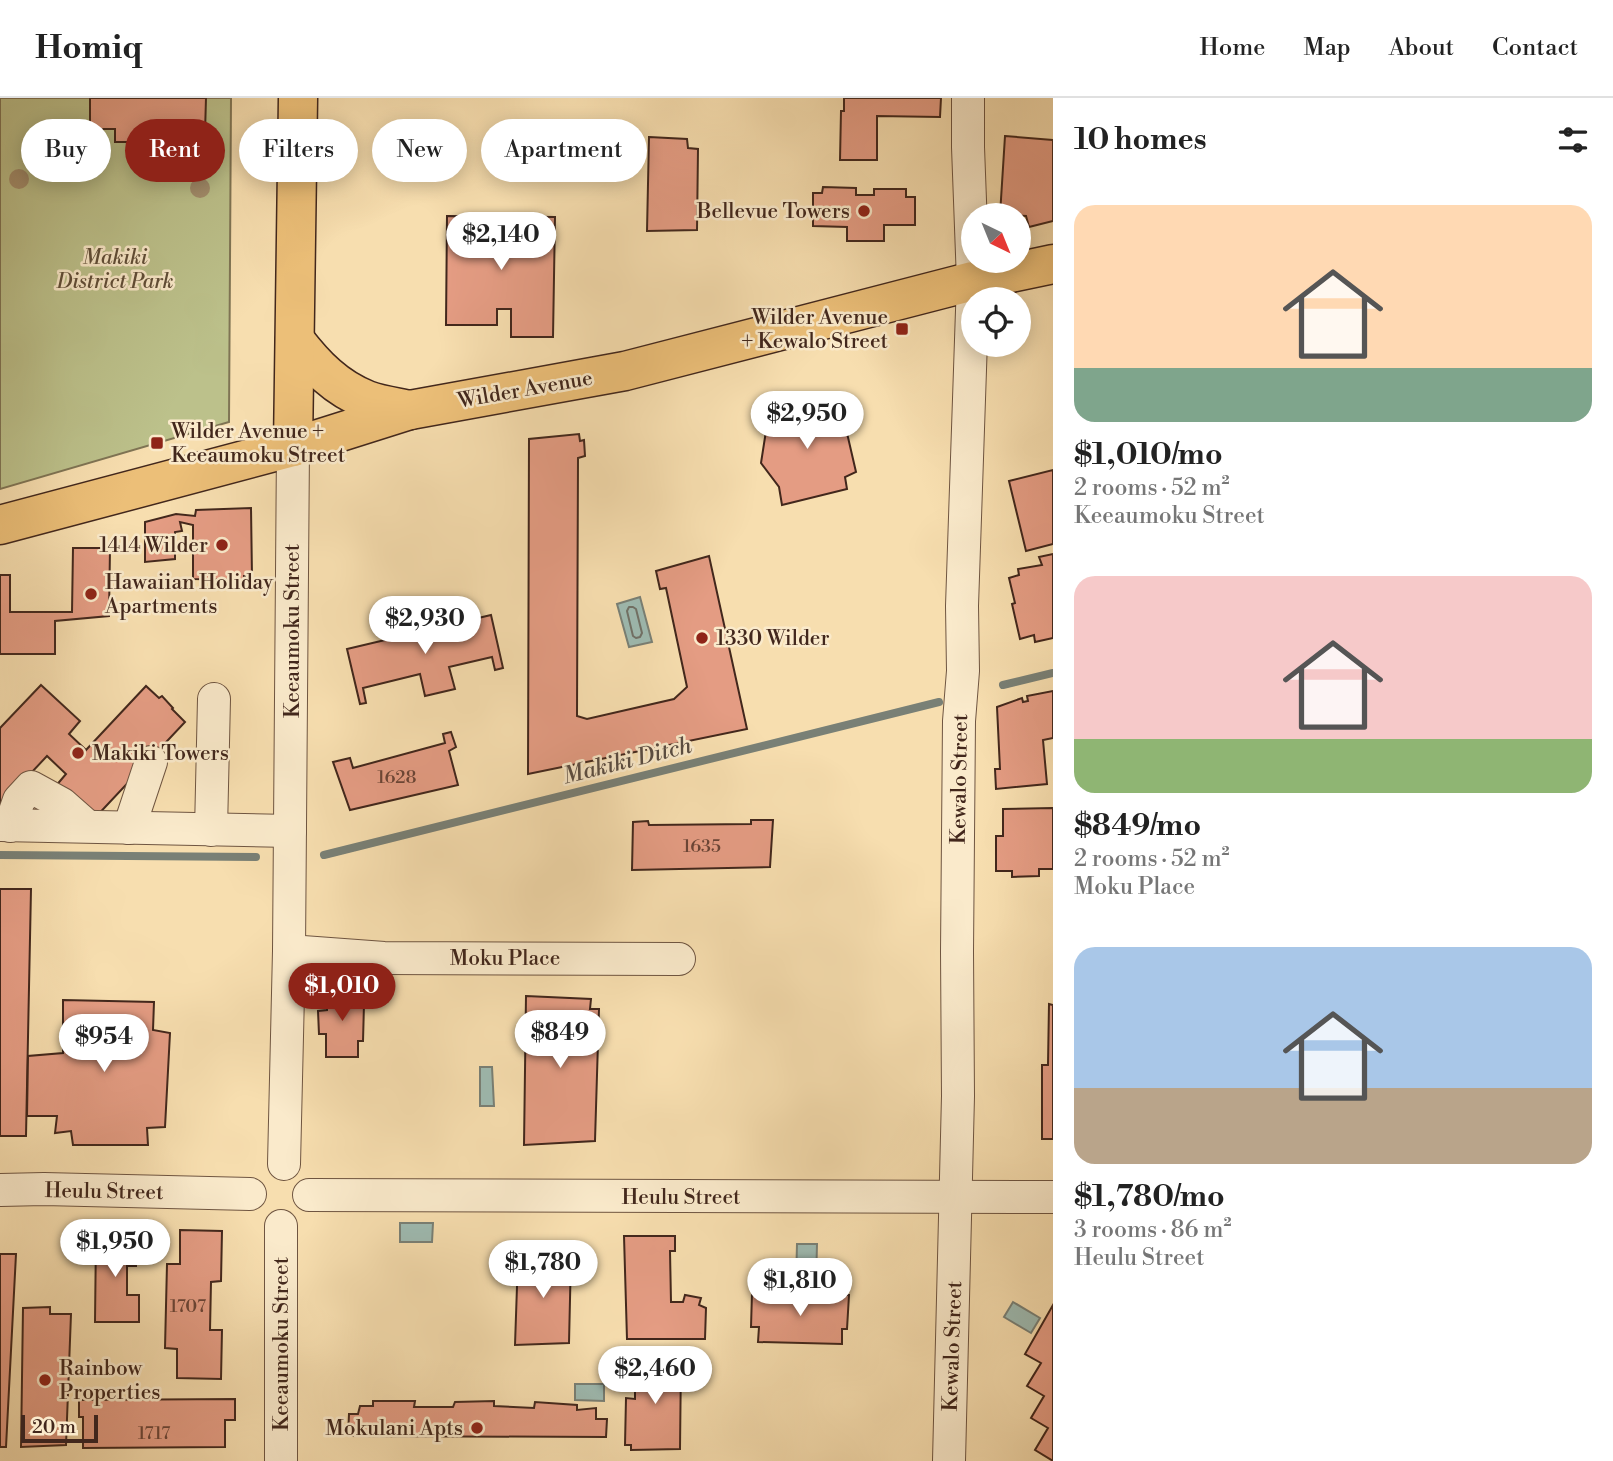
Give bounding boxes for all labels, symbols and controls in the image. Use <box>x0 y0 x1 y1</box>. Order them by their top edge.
text: Homiq <box>35 28 143 69</box>
text: Home <box>1200 33 1265 63</box>
text: Map <box>1303 33 1351 63</box>
text: About <box>1389 33 1454 63</box>
text: Contact <box>1492 33 1578 63</box>
chip: Buy <box>21 119 111 182</box>
chip: Rent <box>125 119 225 182</box>
chip: Filters <box>239 119 358 182</box>
chip: New <box>372 119 467 182</box>
chip: Apartment <box>481 119 647 182</box>
text: 10 homes <box>1074 121 1207 159</box>
icon: filters <box>1554 121 1592 159</box>
place label: Bellevue Towers <box>696 199 850 225</box>
marker: Bellevue Towers <box>856 203 872 219</box>
north arrow <box>961 203 1031 273</box>
map controls <box>961 203 1031 357</box>
pin: $2,140 <box>444 212 558 272</box>
text: $2,140 <box>462 221 540 249</box>
park label: Makiki District Park <box>55 245 174 295</box>
icon: home <box>1270 251 1396 377</box>
button: locate <box>961 287 1031 357</box>
place label: Wilder Avenue + Kewalo Street <box>741 305 889 355</box>
marker: Wilder Avenue + Kewalo Street <box>894 321 910 337</box>
street label: Wilder Avenue <box>455 365 595 415</box>
pin: $2,950 <box>750 392 864 451</box>
text: $2,950 <box>767 400 847 428</box>
place label: Wilder Avenue + Keeaumoku Street <box>170 419 346 469</box>
marker: Wilder Avenue + Keeaumoku Street <box>149 435 165 451</box>
text: $1,010/mo <box>1074 436 1223 474</box>
text: 2 rooms · 52 m² <box>1074 474 1230 502</box>
text: Keeaumoku Street <box>1074 502 1265 530</box>
place label: 1414 Wilder <box>99 533 208 559</box>
marker: 1414 Wilder <box>214 537 230 553</box>
street label: Keeaumoku Street <box>280 543 306 718</box>
place label: Hawaiian Holiday Apartments <box>104 570 274 620</box>
marker: Hawaiian Holiday Apartments <box>83 586 99 602</box>
pin: $2,930 <box>368 596 482 656</box>
text: $2,930 <box>385 605 465 633</box>
icon: home <box>1270 622 1396 748</box>
place label: 1330 Wilder <box>716 626 830 652</box>
marker: 1330 Wilder <box>694 630 710 646</box>
street label: Kewalo Street <box>946 713 974 844</box>
water label: Makiki Ditch <box>560 731 695 790</box>
place label: Makiki Towers <box>92 741 229 767</box>
marker: Makiki Towers <box>70 745 86 761</box>
house number: 1628 <box>377 766 417 789</box>
text: $849/mo <box>1074 807 1201 845</box>
house number: 1635 <box>683 835 721 858</box>
text: 2 rooms · 52 m² <box>1074 845 1230 873</box>
text: Moku Place <box>1074 873 1195 901</box>
street label: Moku Place <box>450 946 560 972</box>
pin: $1,010 <box>285 964 399 1023</box>
text: $1,010 <box>304 972 380 1000</box>
icon: home <box>1270 993 1396 1119</box>
pin: $849 <box>519 1010 601 1070</box>
pin: $954 <box>63 1014 145 1074</box>
text: $849 <box>531 1019 589 1047</box>
text: $954 <box>75 1023 133 1051</box>
street label: Heulu Street <box>44 1178 164 1206</box>
text: $1,780/mo <box>1074 1178 1225 1216</box>
street label: Heulu Street <box>622 1185 741 1211</box>
text: 3 rooms · 86 m² <box>1074 1216 1231 1244</box>
pin: $1,950 <box>58 1220 172 1279</box>
text: $1,950 <box>76 1228 154 1256</box>
pin: $1,780 <box>486 1240 600 1300</box>
text: Heulu Street <box>1074 1244 1204 1272</box>
text: $1,780 <box>505 1249 581 1277</box>
street label: Keeaumoku Street <box>269 1256 295 1431</box>
pin: $1,810 <box>743 1258 857 1318</box>
text: $1,810 <box>763 1267 837 1295</box>
street label: Kewalo Street <box>938 1280 968 1412</box>
house number: 1707 <box>170 1295 206 1318</box>
pin: $2,460 <box>598 1346 712 1406</box>
text: $2,460 <box>614 1355 696 1383</box>
place label: Rainbow Properties <box>59 1356 161 1406</box>
marker: Rainbow Properties <box>37 1372 53 1388</box>
scale bar <box>21 1412 98 1444</box>
text: 20 m <box>32 1415 76 1439</box>
place label: Mokulani Apts <box>325 1416 463 1442</box>
marker: Mokulani Apts <box>469 1420 485 1436</box>
house number: 1717 <box>138 1422 170 1445</box>

